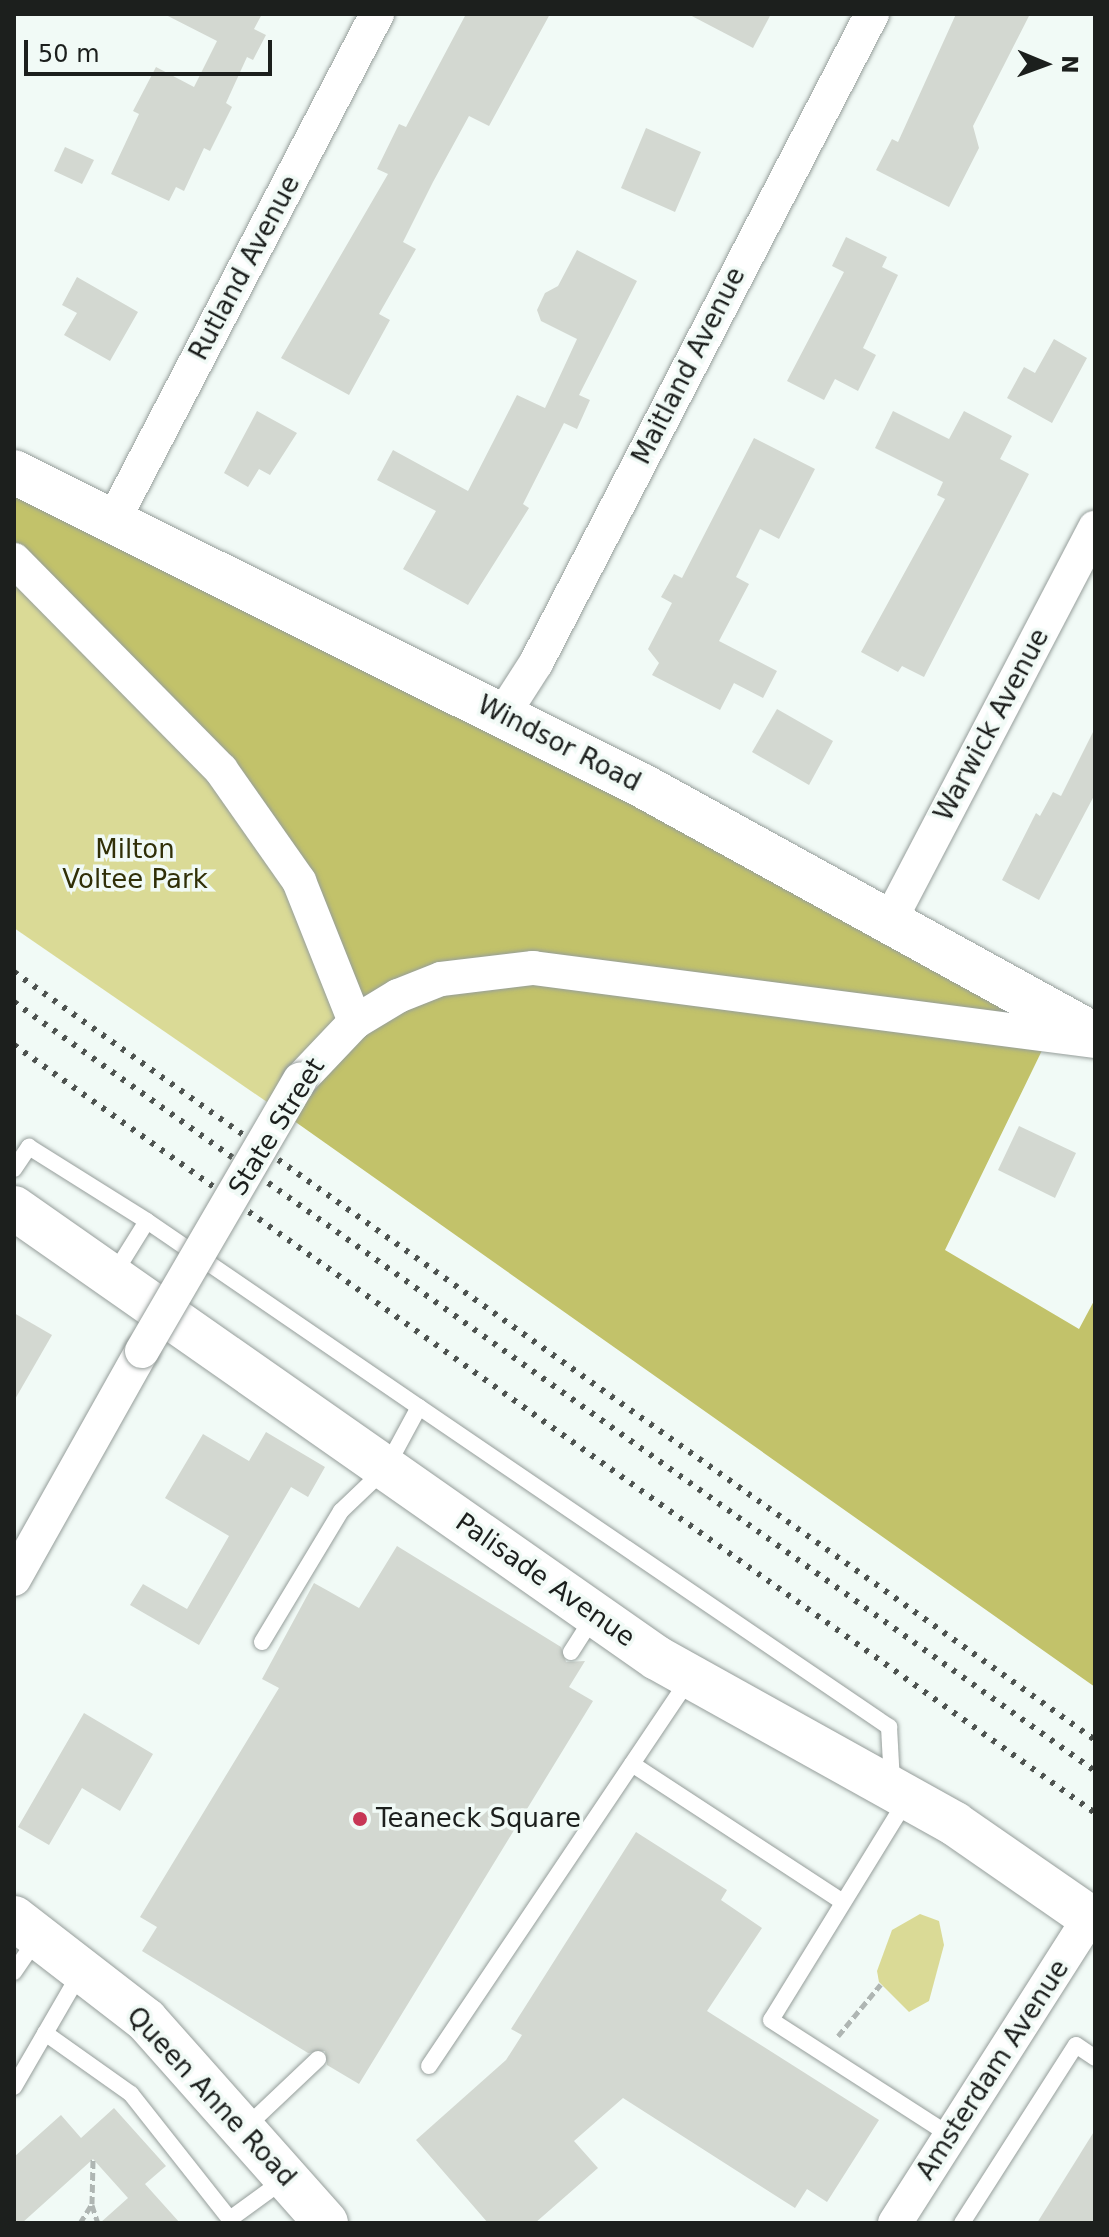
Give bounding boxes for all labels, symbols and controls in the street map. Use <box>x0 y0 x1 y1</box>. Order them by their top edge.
scale bar <box>28 24 276 74</box>
north arrow <box>1005 24 1085 104</box>
text: 50 m <box>38 40 100 68</box>
text: N <box>1057 55 1082 74</box>
street label: Rutland Avenue <box>183 170 307 366</box>
street label: Maitland Avenue <box>626 262 752 470</box>
street label: Warwick Avenue <box>928 623 1056 827</box>
street label: Windsor Road <box>472 689 646 799</box>
park label: Milton Voltee Park <box>62 834 208 896</box>
street label: State Street <box>222 1053 332 1201</box>
street label: Palisade Avenue <box>449 1506 641 1654</box>
place label: Teaneck Square <box>376 1803 581 1835</box>
marker: Teaneck Square <box>351 1810 369 1828</box>
street label: Amsterdam Avenue <box>910 1954 1076 2186</box>
street label: Queen Anne Road <box>120 2001 302 2193</box>

